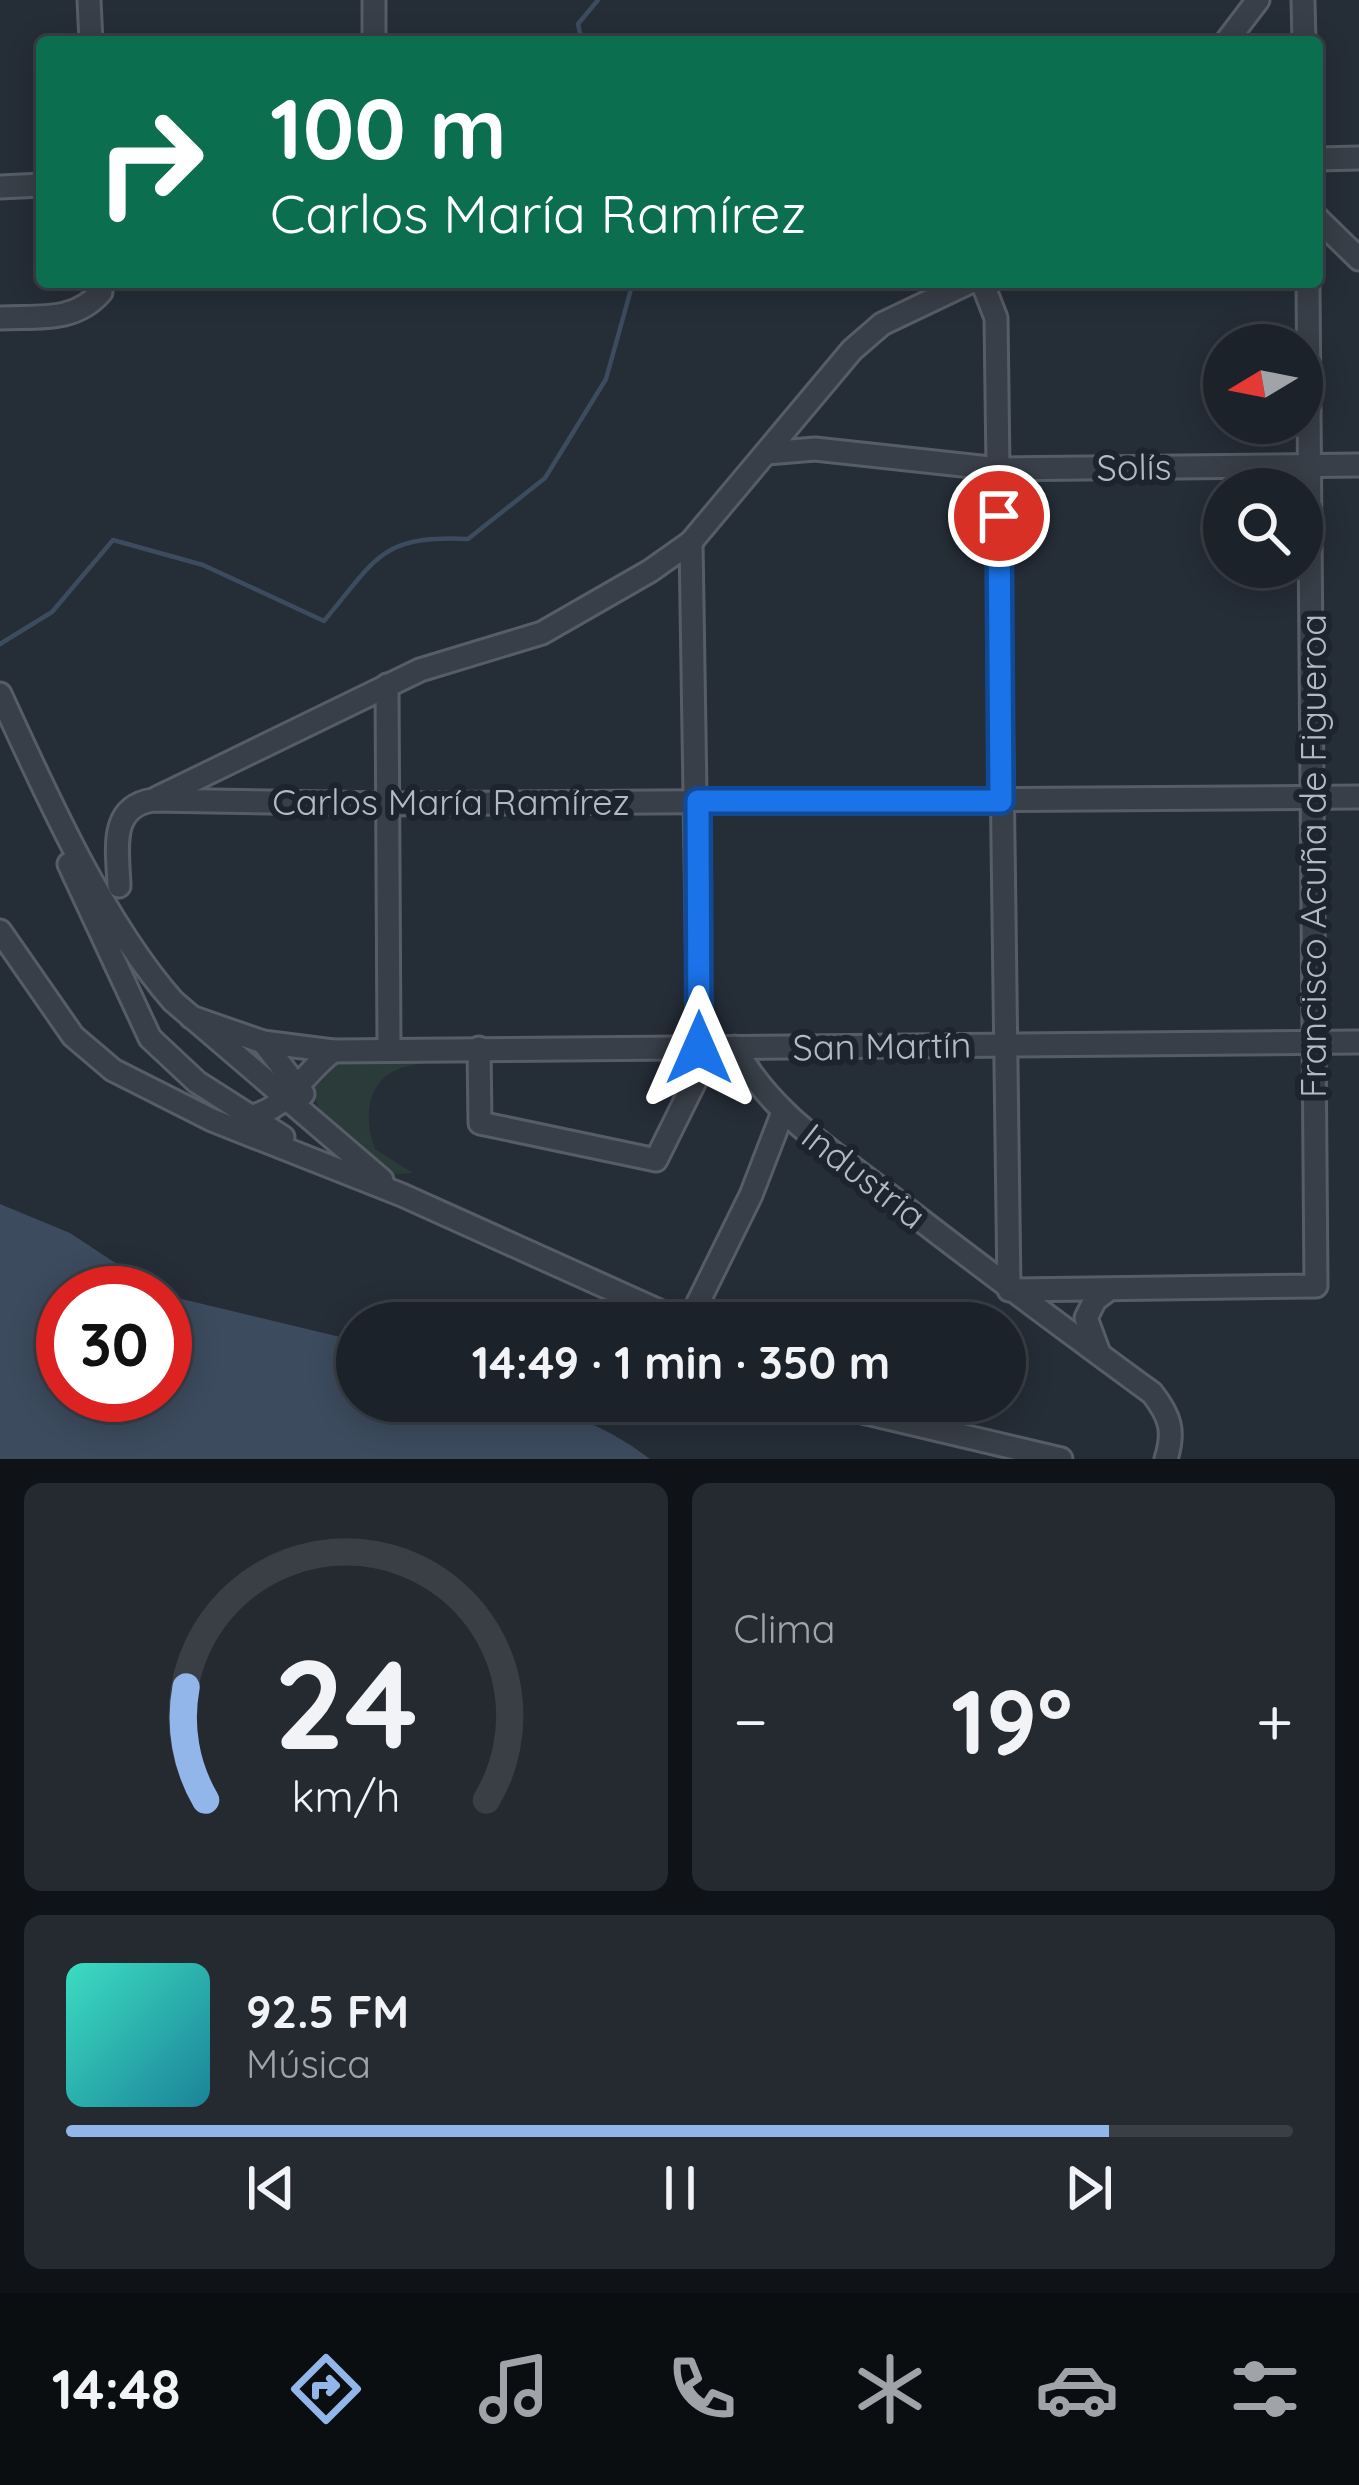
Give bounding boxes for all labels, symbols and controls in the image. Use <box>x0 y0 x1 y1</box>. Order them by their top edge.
text: 100 m <box>270 75 507 180</box>
icon: right <box>72 84 228 240</box>
text: Carlos María Ramírez <box>270 179 806 247</box>
north arrow <box>1203 324 1323 444</box>
map controls <box>1203 324 1323 588</box>
street label: Solís <box>1096 443 1172 490</box>
pin <box>948 465 1050 567</box>
button: search <box>1203 468 1323 588</box>
icon: arrive <box>966 483 1032 549</box>
street label: Francisco Acuña de Figueroa <box>1290 614 1335 1098</box>
street label: Carlos María Ramírez <box>272 779 630 824</box>
position arrow <box>636 985 762 1111</box>
street label: San Martín <box>792 1021 972 1070</box>
street label: Industria <box>793 1113 935 1238</box>
speed limit sign: 30 <box>36 1266 192 1422</box>
text: 14:49 · 1 min · 350 m <box>472 1334 890 1390</box>
text: Clima <box>734 1604 836 1653</box>
text: 24 <box>274 1624 418 1780</box>
text: 19° <box>951 1664 1073 1777</box>
text: − <box>734 1679 768 1762</box>
text: + <box>1256 1679 1293 1762</box>
text: km/h <box>291 1769 400 1823</box>
text: 92.5 FM <box>246 1983 409 2039</box>
text: Música <box>246 2039 371 2088</box>
icon: previous <box>238 2155 304 2221</box>
icon: pause <box>647 2155 713 2221</box>
icon: next <box>1056 2155 1122 2221</box>
icon: directions <box>284 2347 368 2431</box>
icon: music <box>472 2347 556 2431</box>
icon: phone <box>660 2347 744 2431</box>
icon: climate <box>848 2347 932 2431</box>
icon: car <box>1035 2347 1119 2431</box>
icon: filters <box>1223 2347 1307 2431</box>
text: 14:48 <box>52 2355 181 2423</box>

